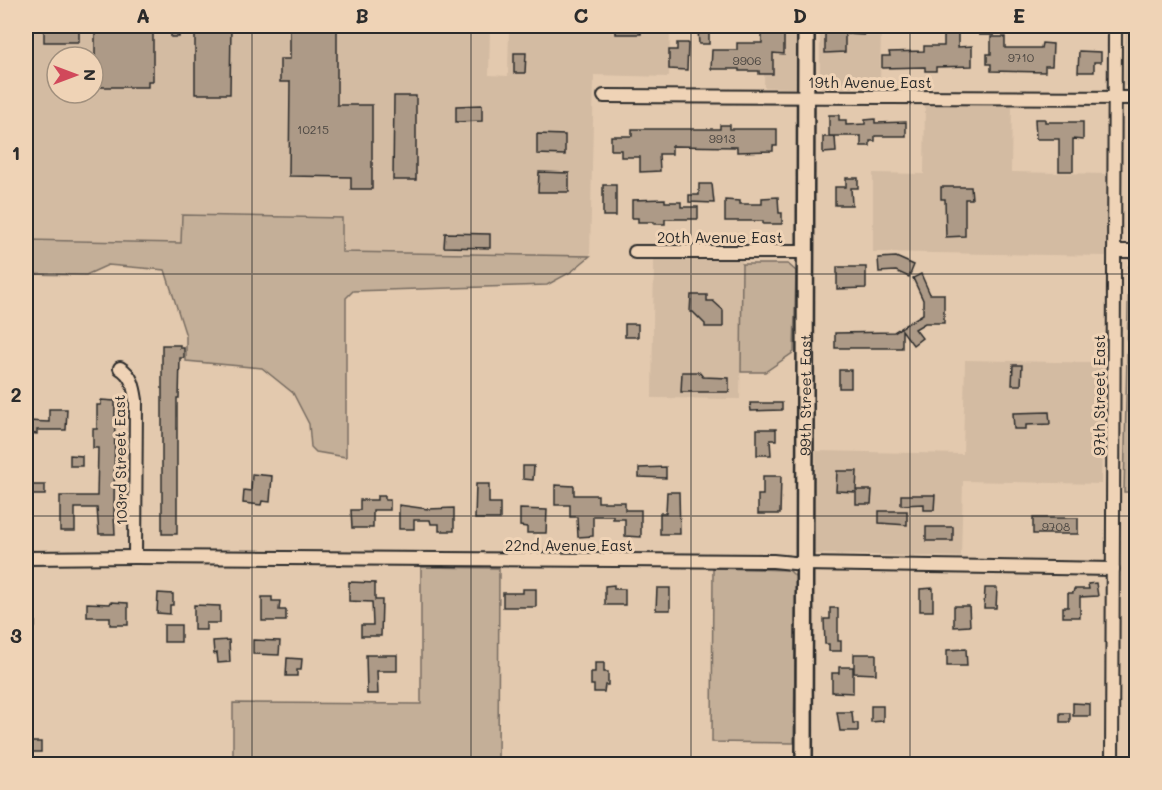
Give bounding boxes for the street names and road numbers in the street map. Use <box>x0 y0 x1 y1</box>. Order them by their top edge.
street label: 19th Avenue East <box>808 72 932 92</box>
street label: 20th Avenue East <box>657 227 783 247</box>
street label: 99th Street East <box>795 334 815 456</box>
street label: 97th Street East <box>1089 334 1109 456</box>
street label: 103rd Street East <box>109 394 131 526</box>
street label: 22nd Avenue East <box>505 535 633 555</box>

